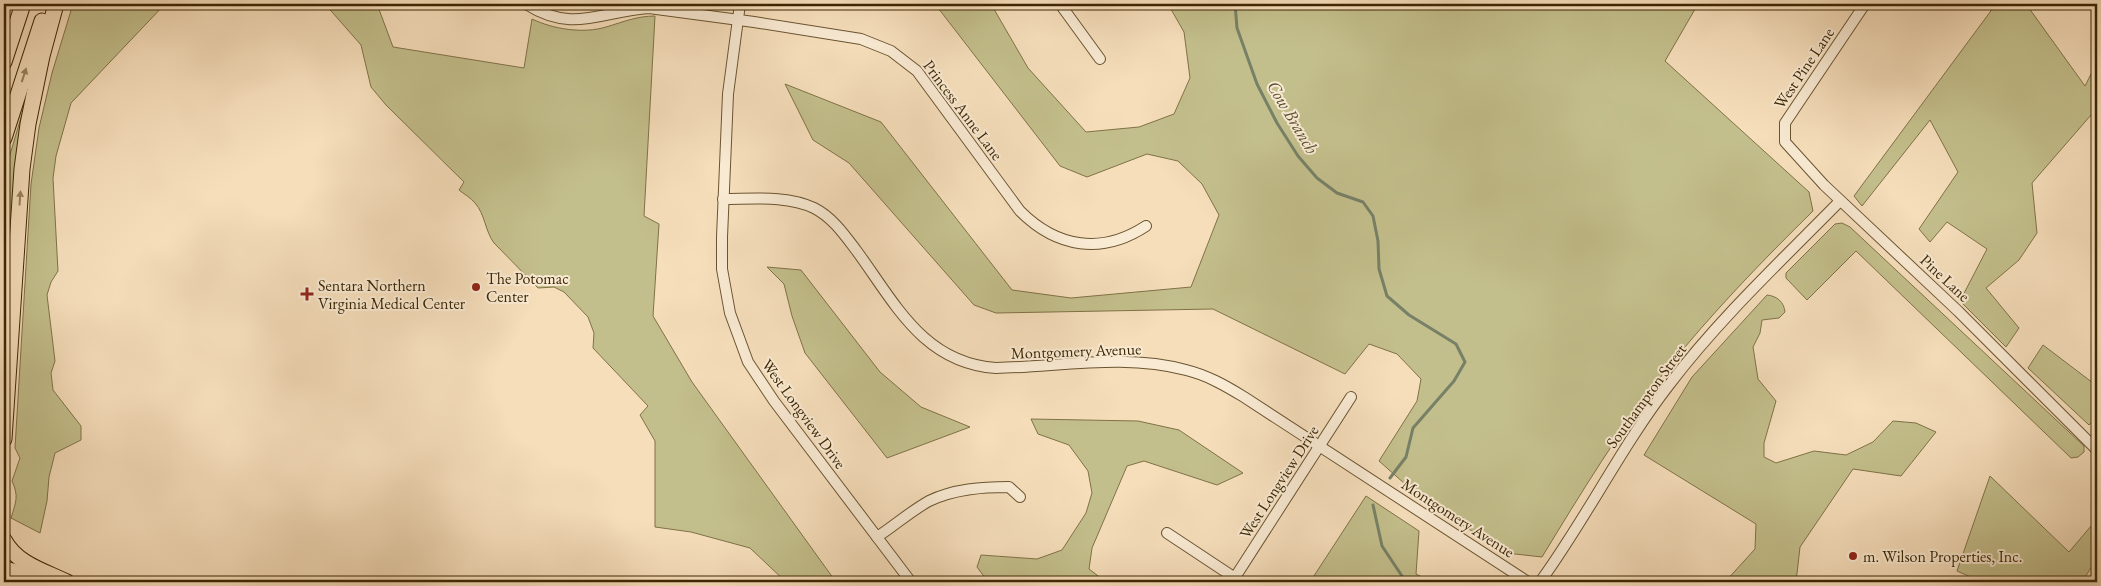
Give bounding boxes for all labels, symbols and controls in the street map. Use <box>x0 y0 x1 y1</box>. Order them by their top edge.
street label: West Pine Lane <box>1769 23 1839 113</box>
street label: Princess Anne Lane <box>918 56 1008 164</box>
one-way arrow <box>20 67 28 82</box>
water label: Cow Branch <box>1262 76 1324 158</box>
one-way arrow <box>16 190 24 206</box>
street label: Pine Lane <box>1916 249 1974 307</box>
place label: The Potomac Center <box>486 268 569 307</box>
place label: Sentara Northern Virginia Medical Center <box>318 275 466 314</box>
marker: The Potomac Center <box>470 281 482 293</box>
marker: Sentara Northern Virginia Medical Center <box>300 287 314 301</box>
street label: Montgomery Avenue <box>1010 338 1142 364</box>
street label: Southampton Street <box>1601 340 1691 452</box>
street label: West Longview Drive <box>757 355 851 473</box>
street label: West Longview Drive <box>1235 421 1323 543</box>
street label: Montgomery Avenue <box>1398 474 1518 562</box>
place label: m. Wilson Properties, Inc. <box>1863 546 2022 567</box>
marker: m. Wilson Properties, Inc. <box>1847 550 1859 562</box>

